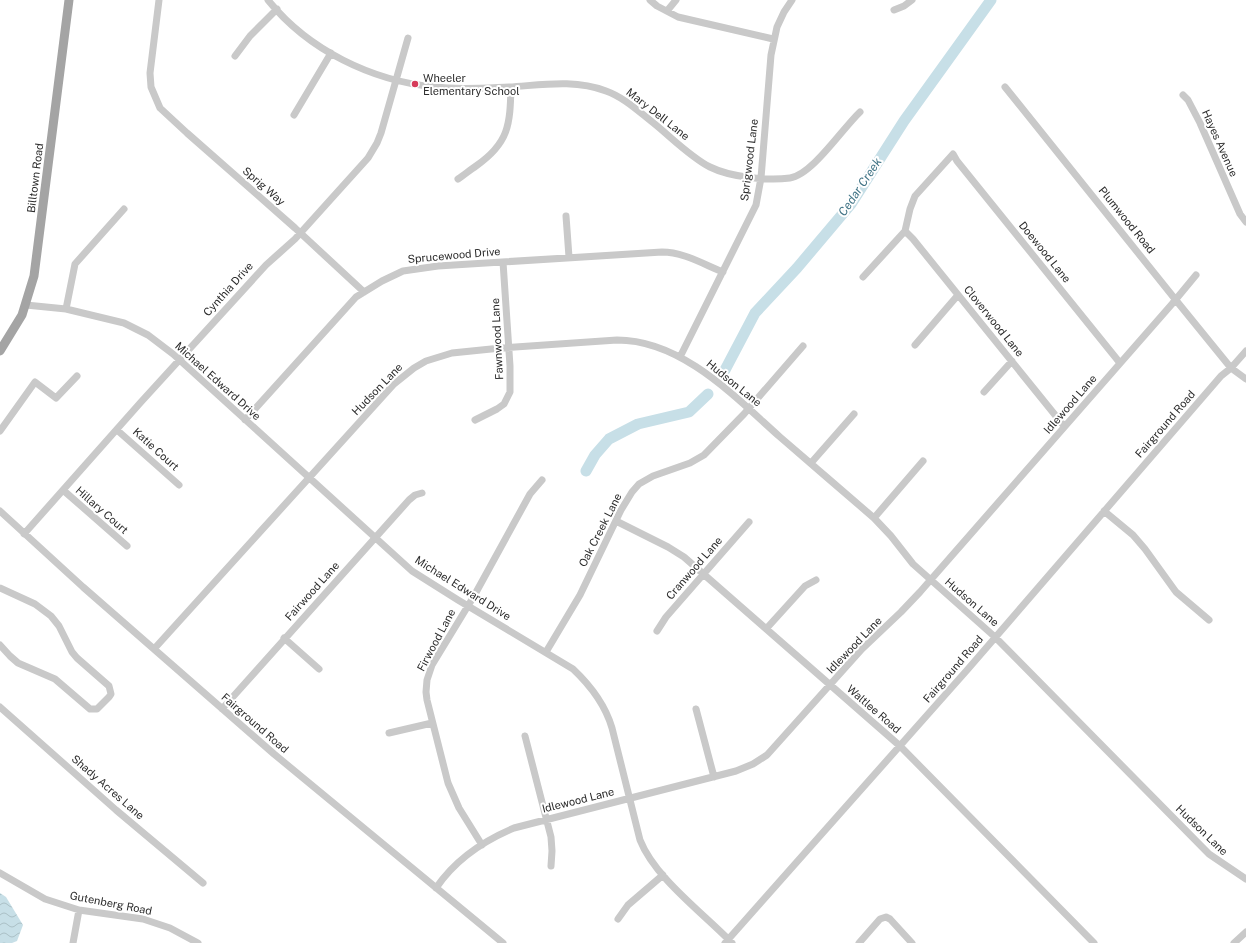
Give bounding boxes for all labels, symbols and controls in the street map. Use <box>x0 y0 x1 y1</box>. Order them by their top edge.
place label: Wheeler Elementary School <box>423 72 520 97</box>
marker: Wheeler Elementary School <box>410 79 420 89</box>
street label: Mary Dell Lane <box>624 86 692 142</box>
street label: Hayes Avenue <box>1200 108 1240 178</box>
street label: Sprigwood Lane <box>738 118 760 202</box>
street label: Billtown Road <box>25 142 45 214</box>
water label: Cedar Creek <box>835 155 885 219</box>
street label: Sprig Way <box>240 164 288 208</box>
street label: Plumwood Road <box>1096 184 1158 256</box>
street label: Doewood Lane <box>1017 219 1073 285</box>
street label: Sprucewood Drive <box>407 245 501 265</box>
street label: Cynthia Drive <box>201 260 255 318</box>
street label: Cloverwood Lane <box>962 283 1026 359</box>
street label: Fawnwood Lane <box>489 298 505 380</box>
street label: Michael Edward Drive <box>173 340 263 422</box>
street label: Hudson Lane <box>704 357 764 409</box>
street label: Hudson Lane <box>349 361 405 417</box>
street label: Idlewood Lane <box>1041 372 1099 436</box>
street label: Fairground Road <box>1133 388 1197 460</box>
street label: Katie Court <box>131 425 181 473</box>
street label: Hillary Court <box>73 484 131 536</box>
street label: Oak Creek Lane <box>576 491 624 569</box>
street label: Cranwood Lane <box>664 534 724 602</box>
street label: Michael Edward Drive <box>413 554 513 622</box>
street label: Fairwood Lane <box>283 559 341 623</box>
street label: Hudson Lane <box>943 575 1001 629</box>
street label: Firwood Lane <box>415 607 457 673</box>
street label: Idlewood Lane <box>824 614 884 676</box>
street label: Fairground Road <box>921 633 985 705</box>
street label: Waltlee Road <box>845 682 903 736</box>
street label: Fairground Road <box>219 691 291 755</box>
street label: Shady Acres Lane <box>69 752 147 822</box>
street label: Idlewood Lane <box>541 785 615 815</box>
street label: Hudson Lane <box>1174 802 1230 858</box>
street label: Gutenberg Road <box>69 889 153 917</box>

